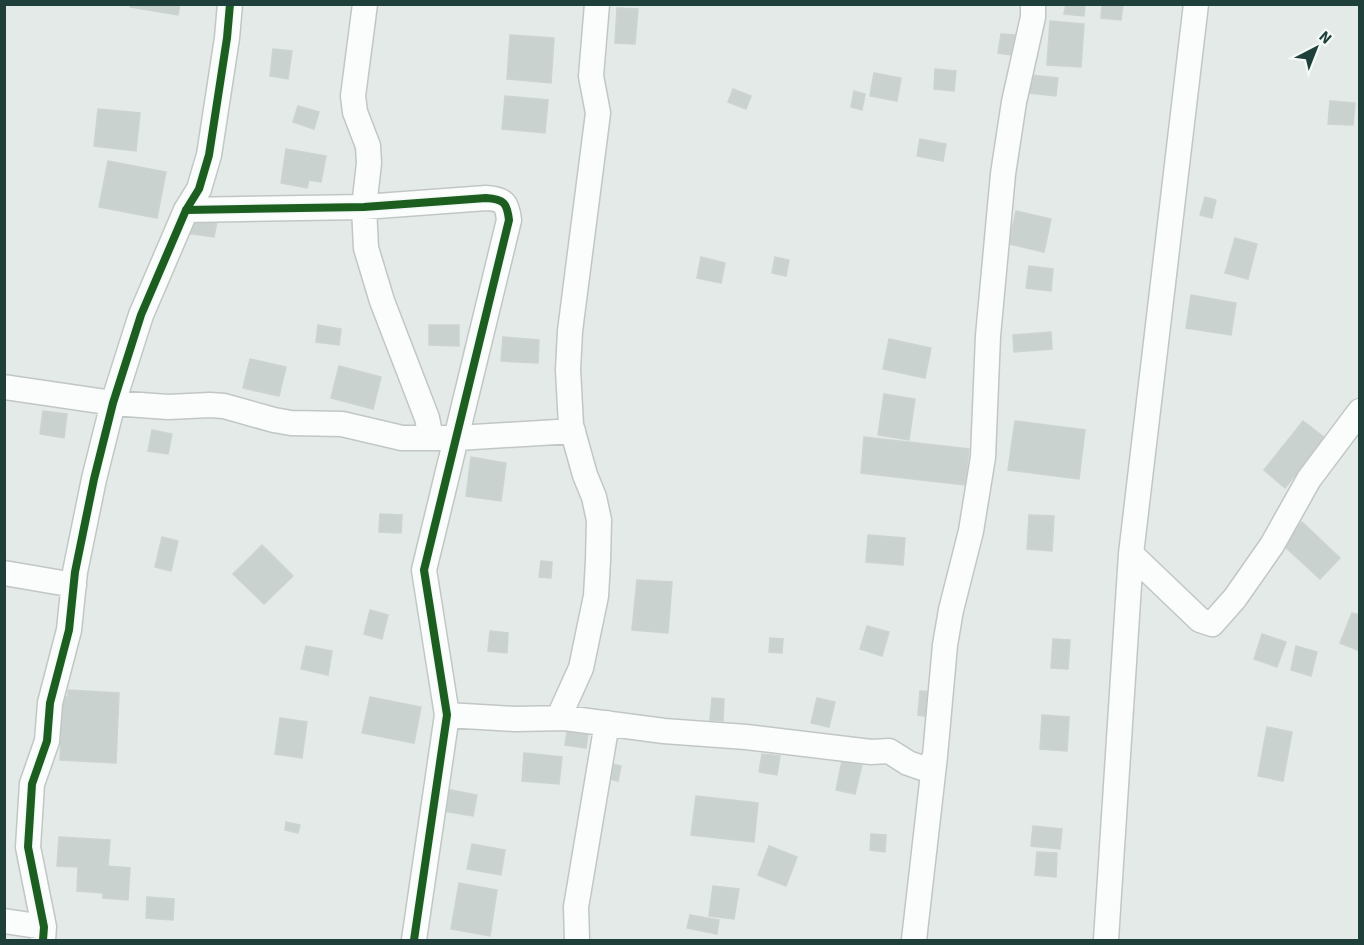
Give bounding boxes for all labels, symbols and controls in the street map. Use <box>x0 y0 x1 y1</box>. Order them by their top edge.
north arrow <box>1286 18 1346 78</box>
text: N <box>1314 26 1337 49</box>

